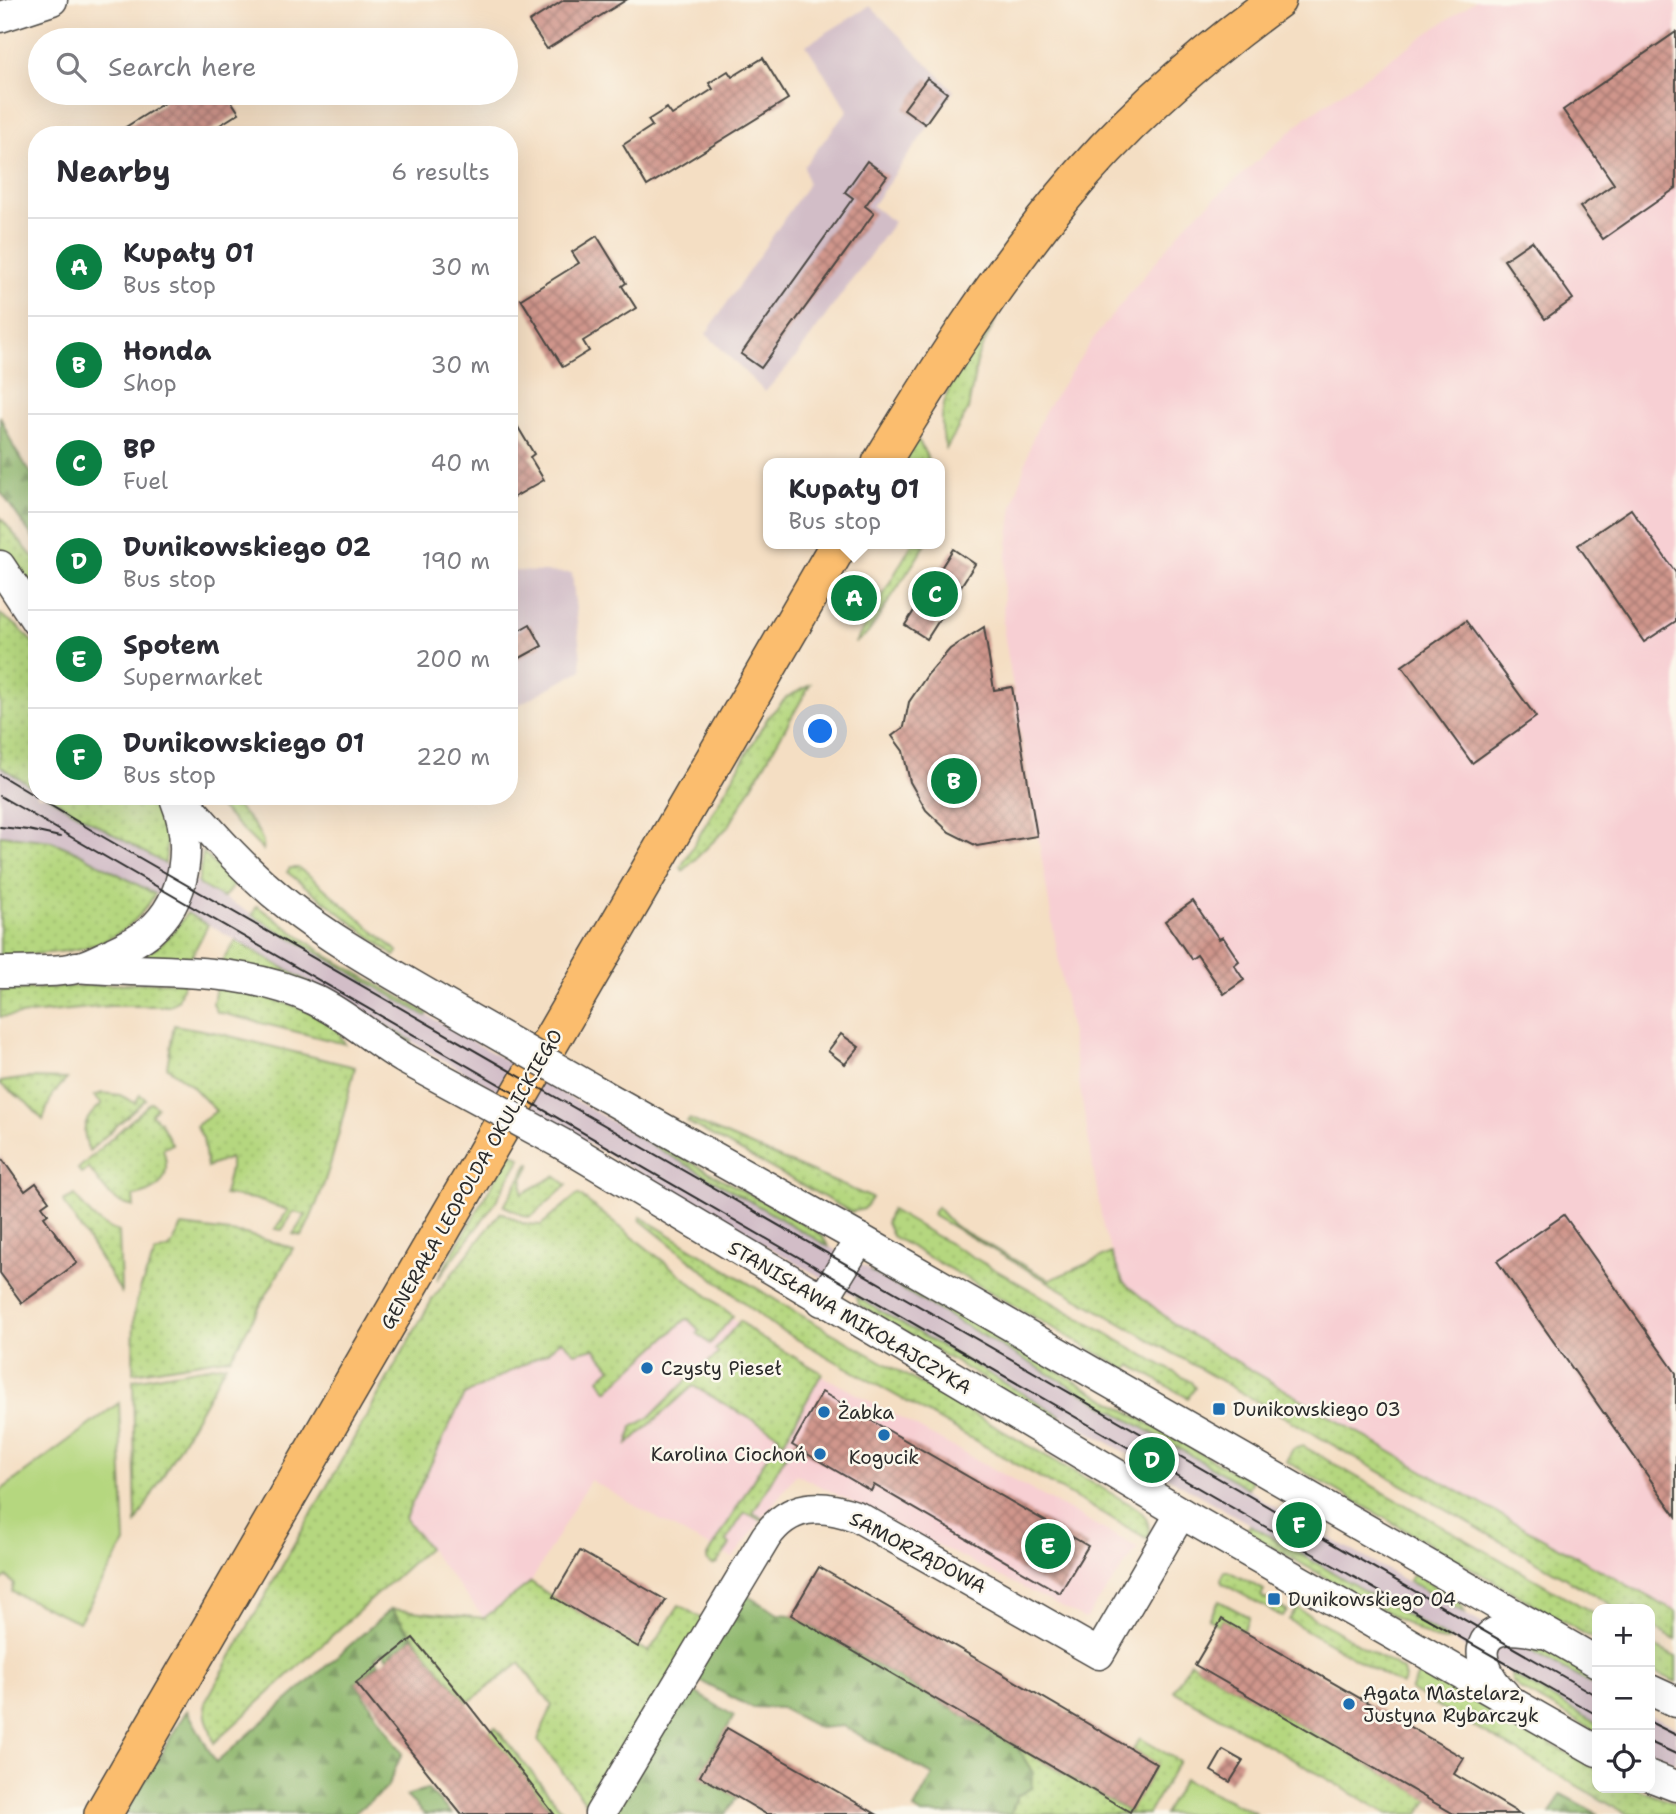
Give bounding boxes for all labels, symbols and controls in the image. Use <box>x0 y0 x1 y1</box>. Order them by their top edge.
search box <box>28 28 518 105</box>
icon: search <box>52 48 90 86</box>
text: Search here <box>108 49 257 84</box>
text: Nearby <box>56 151 171 192</box>
text: 6 results <box>391 157 490 187</box>
text: Kupały 01 <box>123 235 254 270</box>
text: A <box>70 252 88 282</box>
text: 30 m <box>431 252 490 282</box>
text: Bus stop <box>123 270 216 300</box>
text: Honda <box>123 333 211 368</box>
text: B <box>72 350 86 380</box>
text: 30 m <box>431 350 490 380</box>
text: Shop <box>123 368 177 398</box>
text: BP <box>123 431 156 466</box>
text: C <box>72 448 86 478</box>
text: 40 m <box>430 448 490 478</box>
popup <box>763 458 945 549</box>
text: Fuel <box>123 466 168 496</box>
text: Kupały 01 <box>788 471 920 506</box>
text: Bus stop <box>788 506 881 536</box>
text: Dunikowskiego 02 <box>123 529 371 564</box>
text: D <box>71 546 87 576</box>
text: 190 m <box>422 546 490 576</box>
text: Bus stop <box>123 564 216 594</box>
pin: C <box>912 568 958 620</box>
pin: A <box>831 572 877 624</box>
text: Społem <box>123 627 220 662</box>
text: E <box>71 644 87 674</box>
text: 200 m <box>415 644 490 674</box>
text: Supermarket <box>123 662 263 692</box>
your location <box>803 714 837 748</box>
text: Dunikowskiego 01 <box>123 725 365 760</box>
text: F <box>72 742 86 772</box>
text: 220 m <box>416 742 490 772</box>
pin: B <box>931 755 977 807</box>
text: Bus stop <box>123 760 216 790</box>
street label: GENERAŁA LEOPOLDA OKULICKIEGO <box>375 1025 568 1334</box>
street label: STANISŁAWA MIKOŁAJCZYKA <box>724 1235 976 1400</box>
place label: Czysty Pieseł <box>661 1356 782 1381</box>
marker: Czysty Pieseł <box>639 1360 655 1376</box>
place label: Dunikowskiego 03 <box>1233 1397 1401 1422</box>
place label: Żabka <box>838 1400 894 1425</box>
marker: Dunikowskiego 03 <box>1211 1401 1227 1417</box>
marker: Żabka <box>816 1404 832 1420</box>
marker: Kogucik <box>876 1427 892 1443</box>
pin: D <box>1129 1434 1175 1486</box>
place label: Karolina Ciochoń <box>651 1442 806 1467</box>
place label: Kogucik <box>849 1445 919 1470</box>
marker: Karolina Ciochoń <box>812 1446 828 1462</box>
pin: F <box>1276 1499 1322 1551</box>
street label: SAMORZĄDOWA <box>845 1506 991 1599</box>
pin: E <box>1025 1520 1071 1572</box>
place label: Dunikowskiego 04 <box>1288 1587 1456 1612</box>
marker: Dunikowskiego 04 <box>1266 1591 1282 1607</box>
map controls <box>1592 1604 1655 1793</box>
button: + <box>1592 1604 1655 1667</box>
button: − <box>1592 1667 1655 1730</box>
place label: Agata Mastelarz, Justyna Rybarczyk <box>1363 1681 1539 1728</box>
marker: Agata Mastelarz, Justyna Rybarczyk <box>1341 1696 1357 1712</box>
button: locate <box>1592 1730 1655 1793</box>

